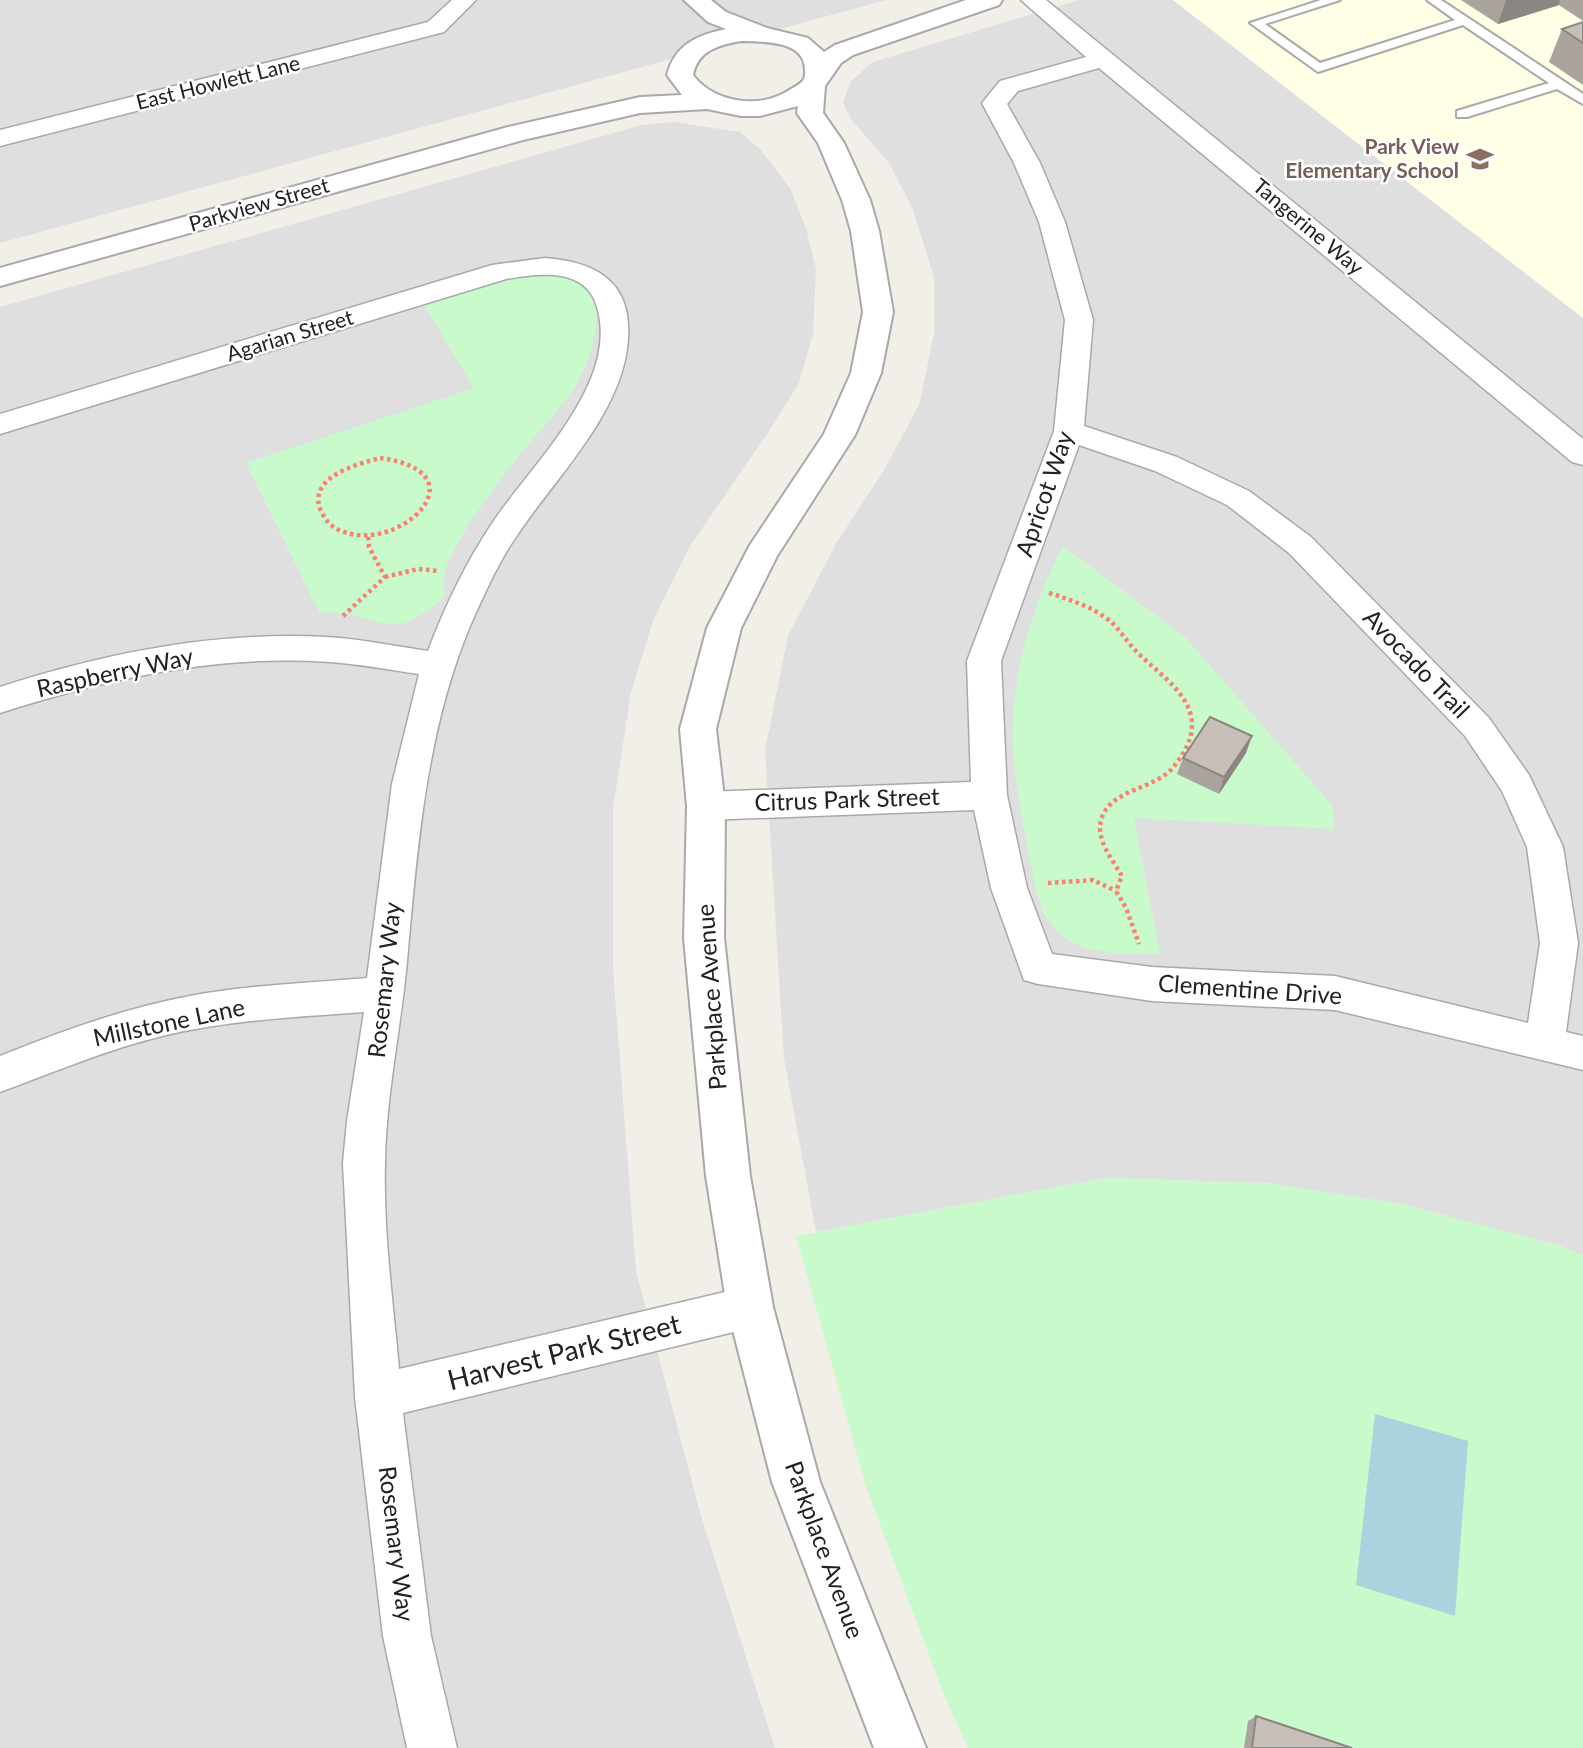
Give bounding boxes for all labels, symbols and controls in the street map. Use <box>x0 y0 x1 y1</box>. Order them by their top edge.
street label: East Howlett Lane <box>133 49 302 114</box>
place label: Park View Elementary School <box>1285 133 1459 182</box>
school or university icon: Park View Elementary School <box>1465 144 1495 174</box>
street label: Parkview Street <box>186 171 332 236</box>
street label: Tangerine Way <box>1249 173 1369 279</box>
street label: Agarian Street <box>223 303 356 366</box>
street label: Apricot Way <box>1009 426 1079 560</box>
street label: Avocado Trail <box>1358 602 1476 723</box>
street label: Raspberry Way <box>34 641 196 702</box>
street label: Citrus Park Street <box>754 781 940 816</box>
street label: Rosemary Way <box>361 900 406 1059</box>
street label: Parkplace Avenue <box>690 903 731 1091</box>
street label: Clementine Drive <box>1157 968 1343 1009</box>
street label: Millstone Lane <box>90 991 247 1052</box>
street label: Harvest Park Street <box>444 1306 684 1396</box>
street label: Parkplace Avenue <box>780 1457 871 1642</box>
street label: Rosemary Way <box>374 1464 421 1624</box>

